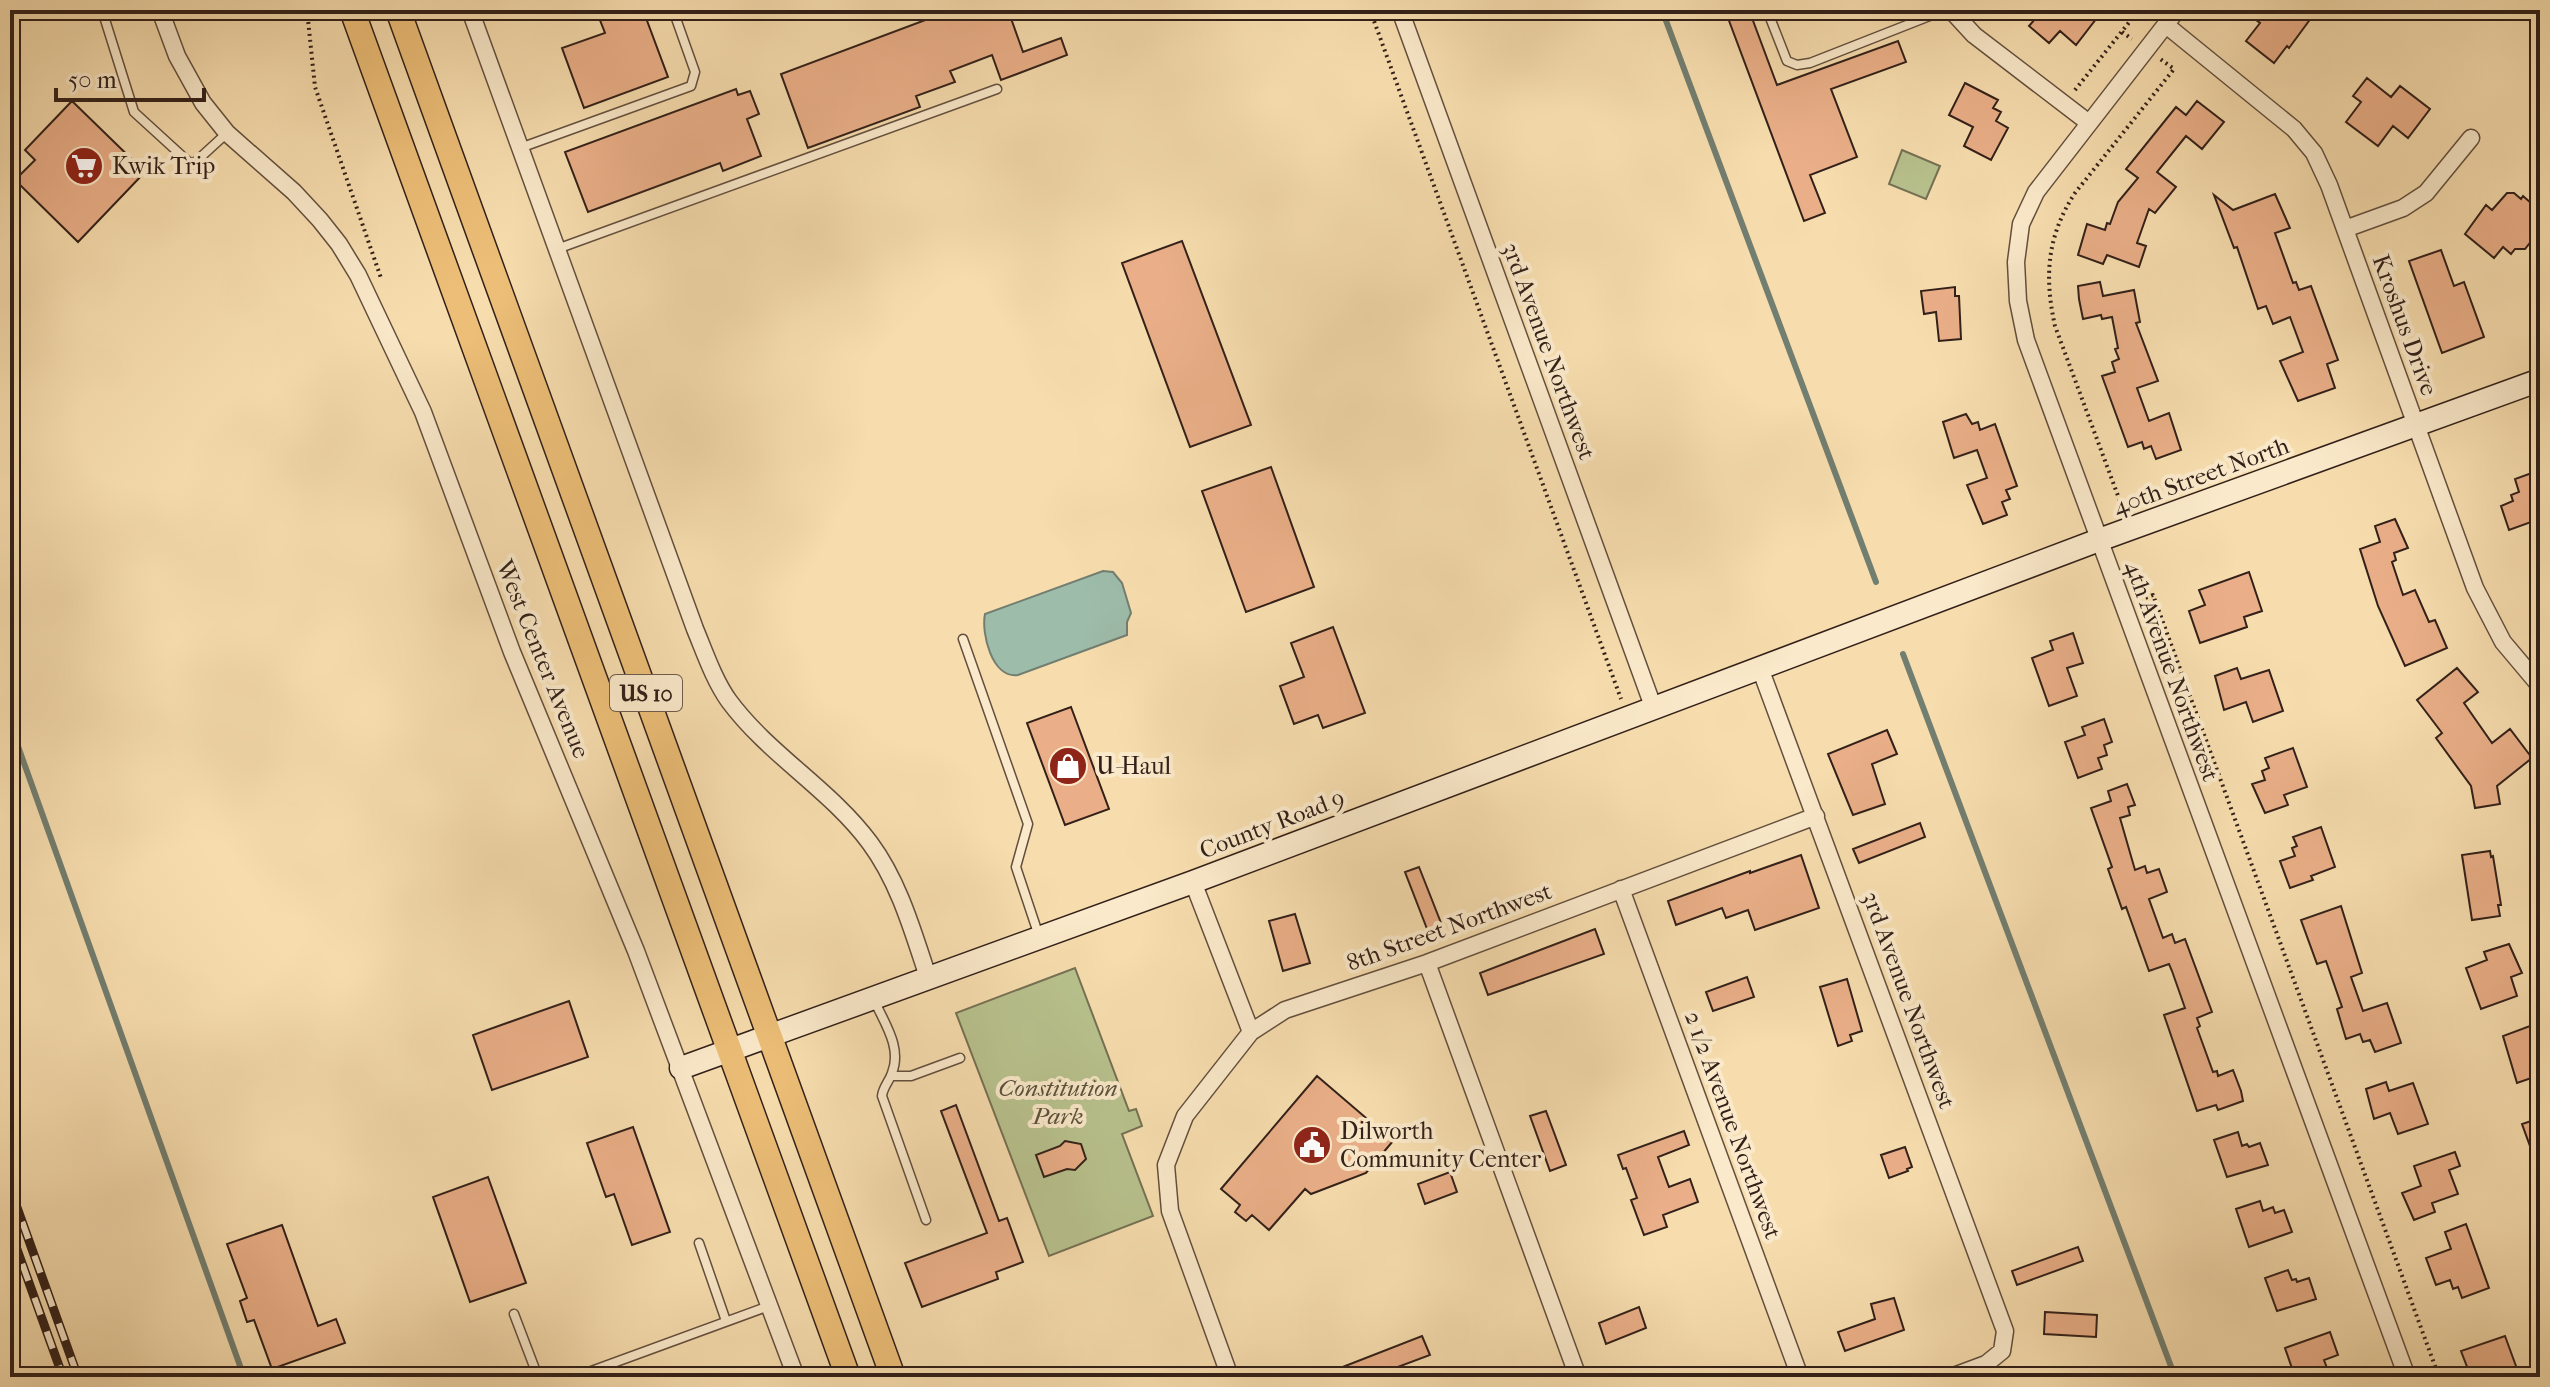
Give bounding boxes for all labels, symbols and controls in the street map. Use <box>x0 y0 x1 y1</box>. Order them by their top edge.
scale bar <box>56 52 204 102</box>
text: 50 m <box>68 66 117 94</box>
supermarket icon: Kwik Trip <box>63 145 105 187</box>
place label: Kwik Trip <box>112 152 215 180</box>
street label: 3rd Avenue Northwest <box>1497 239 1601 464</box>
street label: Kroshus Drive <box>2367 251 2443 399</box>
street label: 40th Street North <box>2109 431 2293 521</box>
street label: West Center Avenue <box>490 555 596 762</box>
street label: 4th Avenue Northwest <box>2119 557 2225 785</box>
road number: US 10 <box>610 675 682 711</box>
shop icon: U-Haul <box>1047 745 1089 787</box>
place label: U-Haul <box>1096 752 1171 780</box>
street label: County Road 9 <box>1196 783 1348 865</box>
street label: 8th Street Northwest <box>1343 877 1556 977</box>
street label: 3rd Avenue Northwest <box>1857 888 1961 1113</box>
street label: 2 1/2 Avenue Northwest <box>1679 1007 1787 1243</box>
park label: Constitution Park <box>998 1074 1118 1130</box>
place label: Dilworth Community Center <box>1340 1117 1542 1173</box>
public building icon: Dilworth Community Center <box>1291 1124 1333 1166</box>

